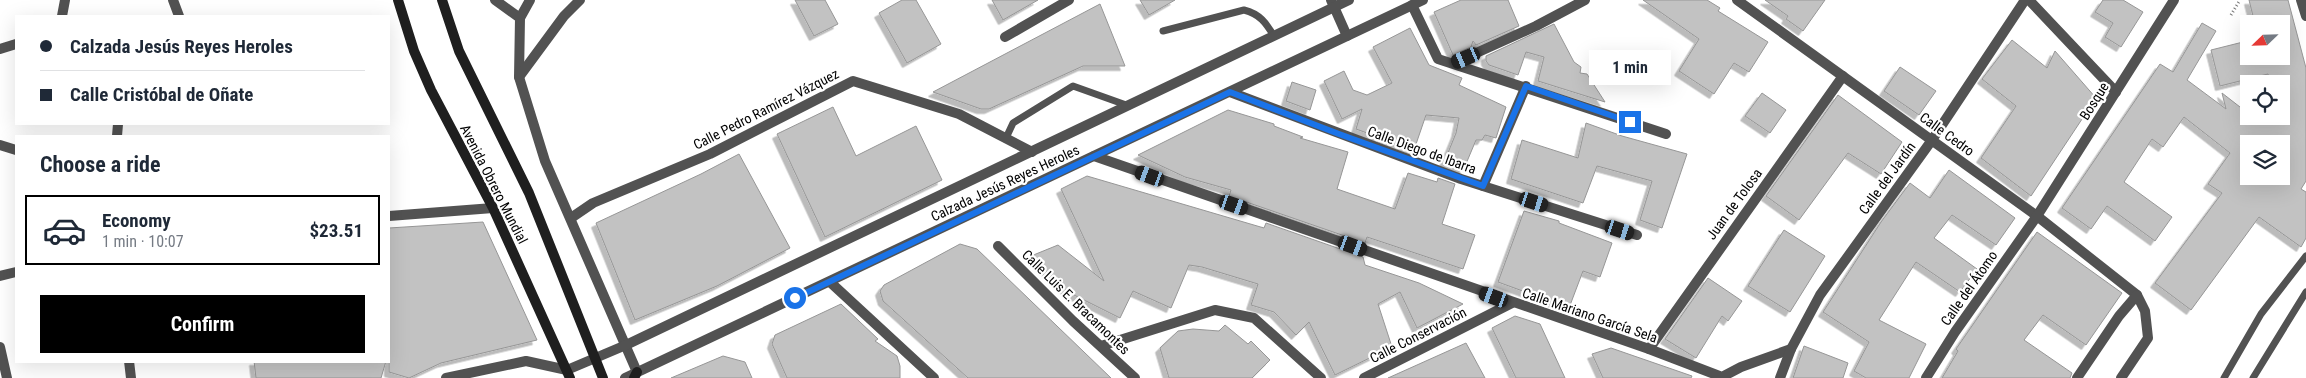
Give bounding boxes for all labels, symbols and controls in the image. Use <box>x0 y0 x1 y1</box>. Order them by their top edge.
north arrow <box>2240 15 2290 65</box>
map controls <box>2240 15 2290 185</box>
text: Calzada Jesús Reyes Heroles <box>70 35 293 58</box>
car <box>1449 45 1482 71</box>
callout: 1 min <box>1589 49 1671 84</box>
text: 1 min <box>1612 58 1648 77</box>
street label: Calle Pedro Ramírez Vázquez <box>691 65 841 153</box>
button: locate <box>2240 75 2290 125</box>
street label: Bosque <box>2076 79 2112 123</box>
text: Calle Cristóbal de Oñate <box>70 83 253 106</box>
street label: Calle Cedro <box>1917 109 1977 159</box>
route end <box>1619 111 1641 133</box>
street label: Avenida Obrero Mundial <box>457 122 531 246</box>
street label: Calle Diego de Ibarra <box>1365 123 1479 177</box>
button: layers <box>2240 135 2290 185</box>
street label: Calle del Jardín <box>1855 139 1919 217</box>
street label: Calzada Jesús Reyes Heroles <box>928 142 1082 224</box>
text: Choose a ride <box>40 152 161 177</box>
car <box>1133 164 1166 188</box>
street label: Juan de Tolosa <box>1703 165 1765 243</box>
car <box>1517 190 1550 214</box>
car <box>1217 193 1250 217</box>
icon: car <box>42 208 87 253</box>
text: Economy <box>102 209 171 232</box>
car <box>1603 218 1636 242</box>
text: $23.51 <box>309 219 363 242</box>
text: 1 min · 10:07 <box>102 232 184 251</box>
car <box>1336 234 1369 258</box>
street label: Calle Luis E. Bracamontes <box>1019 246 1133 358</box>
street label: Calle del Átomo <box>1937 247 2001 328</box>
street label: Calle Mariano García Sela <box>1520 284 1660 346</box>
car <box>1477 285 1510 309</box>
route start <box>784 287 806 309</box>
button: Confirm <box>40 295 365 353</box>
street label: Calle Conservación <box>1367 304 1469 366</box>

